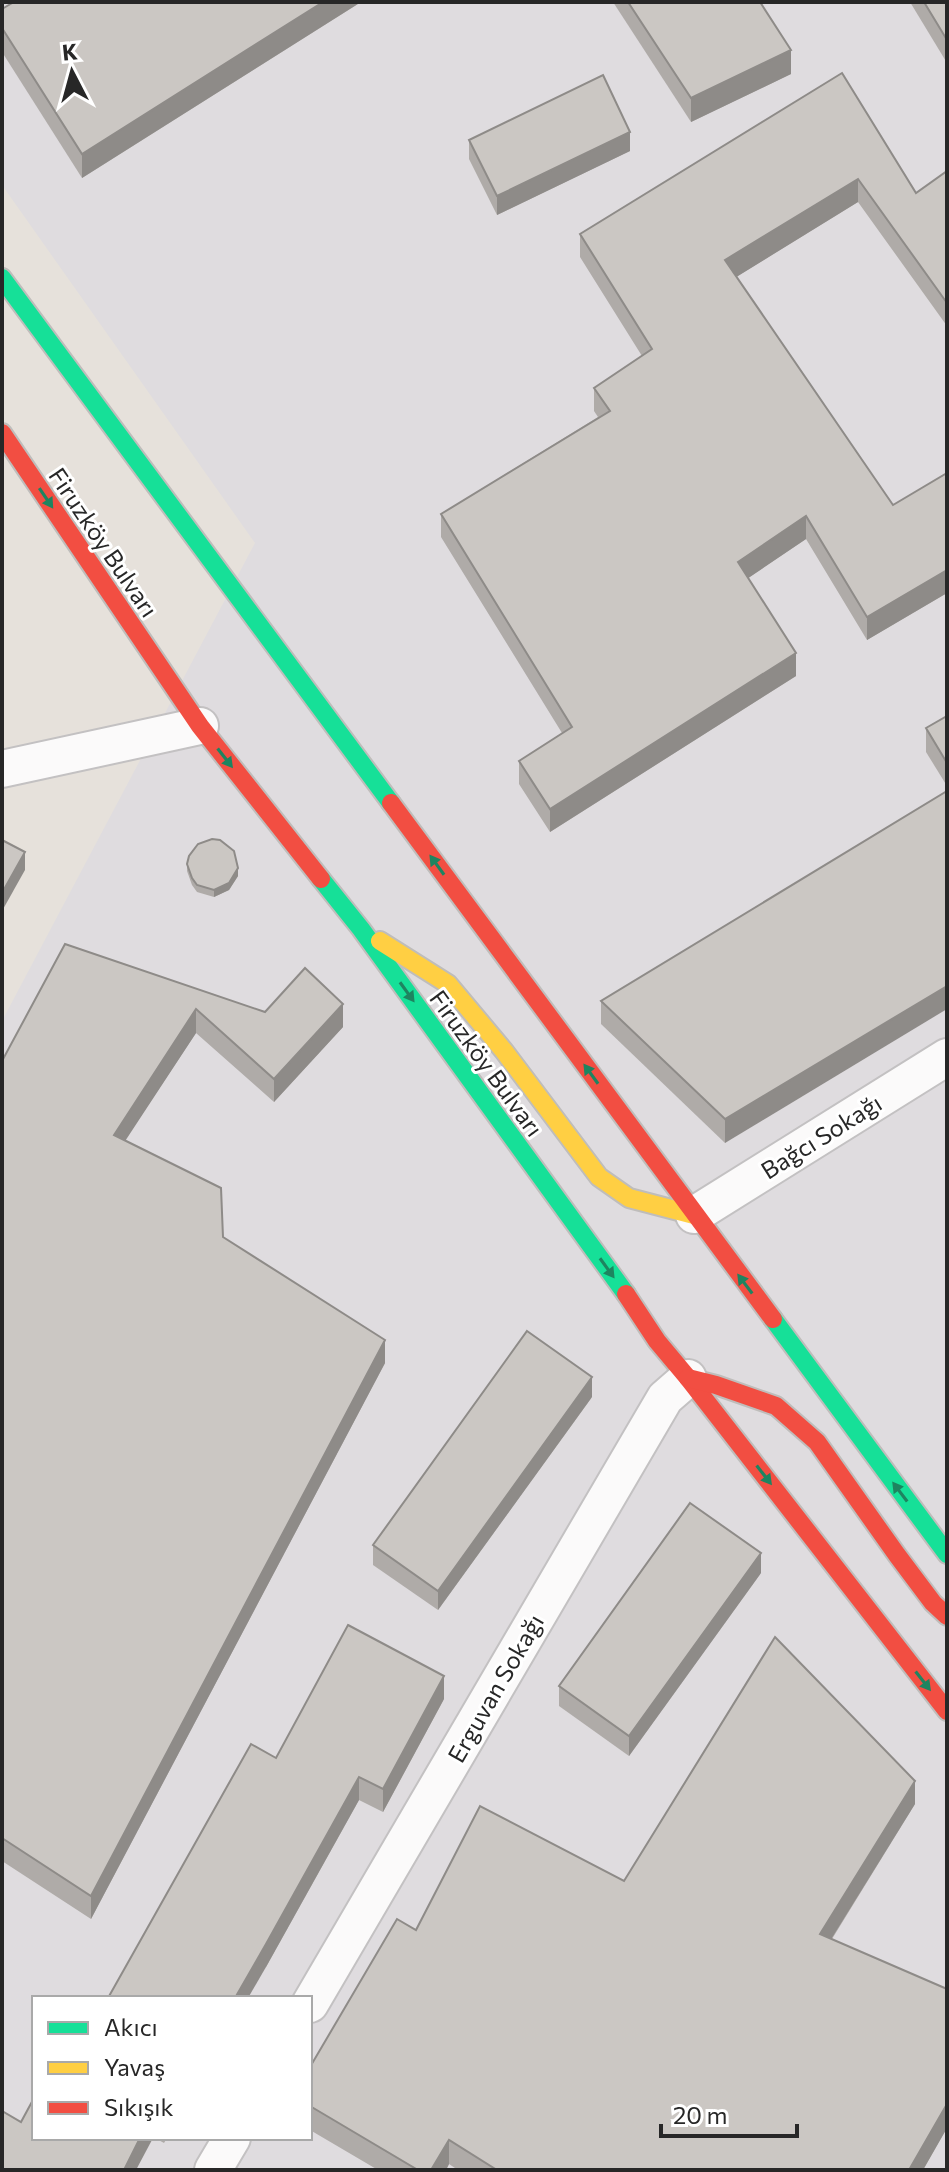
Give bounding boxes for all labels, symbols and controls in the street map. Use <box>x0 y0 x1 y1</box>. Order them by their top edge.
north arrow <box>32 32 112 112</box>
text: K <box>61 37 79 66</box>
street label: Firuzköy Bulvarı <box>43 462 165 622</box>
one-way arrow <box>38 487 52 509</box>
one-way arrow <box>216 748 233 768</box>
one-way arrow <box>430 854 445 875</box>
one-way arrow <box>398 982 414 1002</box>
street label: Firuzköy Bulvarı <box>424 984 550 1142</box>
one-way arrow <box>583 1063 599 1085</box>
street label: Bağcı Sokağı <box>755 1088 887 1184</box>
one-way arrow <box>599 1258 614 1279</box>
one-way arrow <box>737 1273 753 1294</box>
one-way arrow <box>755 1465 771 1485</box>
one-way arrow <box>893 1482 909 1502</box>
street label: Erguvan Sokağı <box>441 1609 549 1767</box>
one-way arrow <box>915 1671 931 1691</box>
legend <box>32 1996 312 2140</box>
text: Akıcı <box>104 2012 158 2041</box>
text: Yavaş <box>104 2052 165 2081</box>
scale bar <box>661 2088 797 2138</box>
text: Sıkışık <box>104 2092 174 2121</box>
text: 20 m <box>673 2100 727 2129</box>

